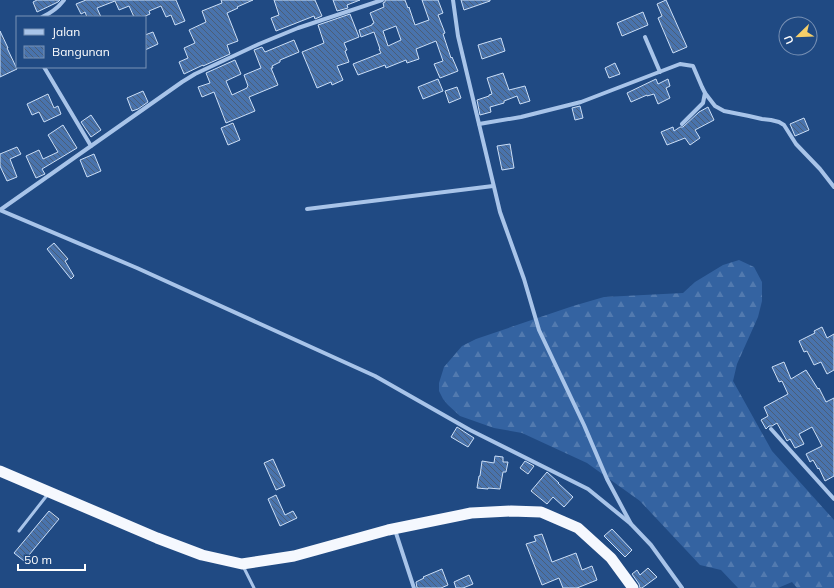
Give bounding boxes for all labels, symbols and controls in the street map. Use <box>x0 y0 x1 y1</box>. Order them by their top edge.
legend <box>16 16 146 68</box>
north arrow <box>778 16 818 56</box>
text: Jalan <box>52 24 80 39</box>
text: U <box>781 33 797 46</box>
text: Bangunan <box>52 44 110 59</box>
scale bar <box>18 546 85 572</box>
text: 50 m <box>24 552 52 567</box>

